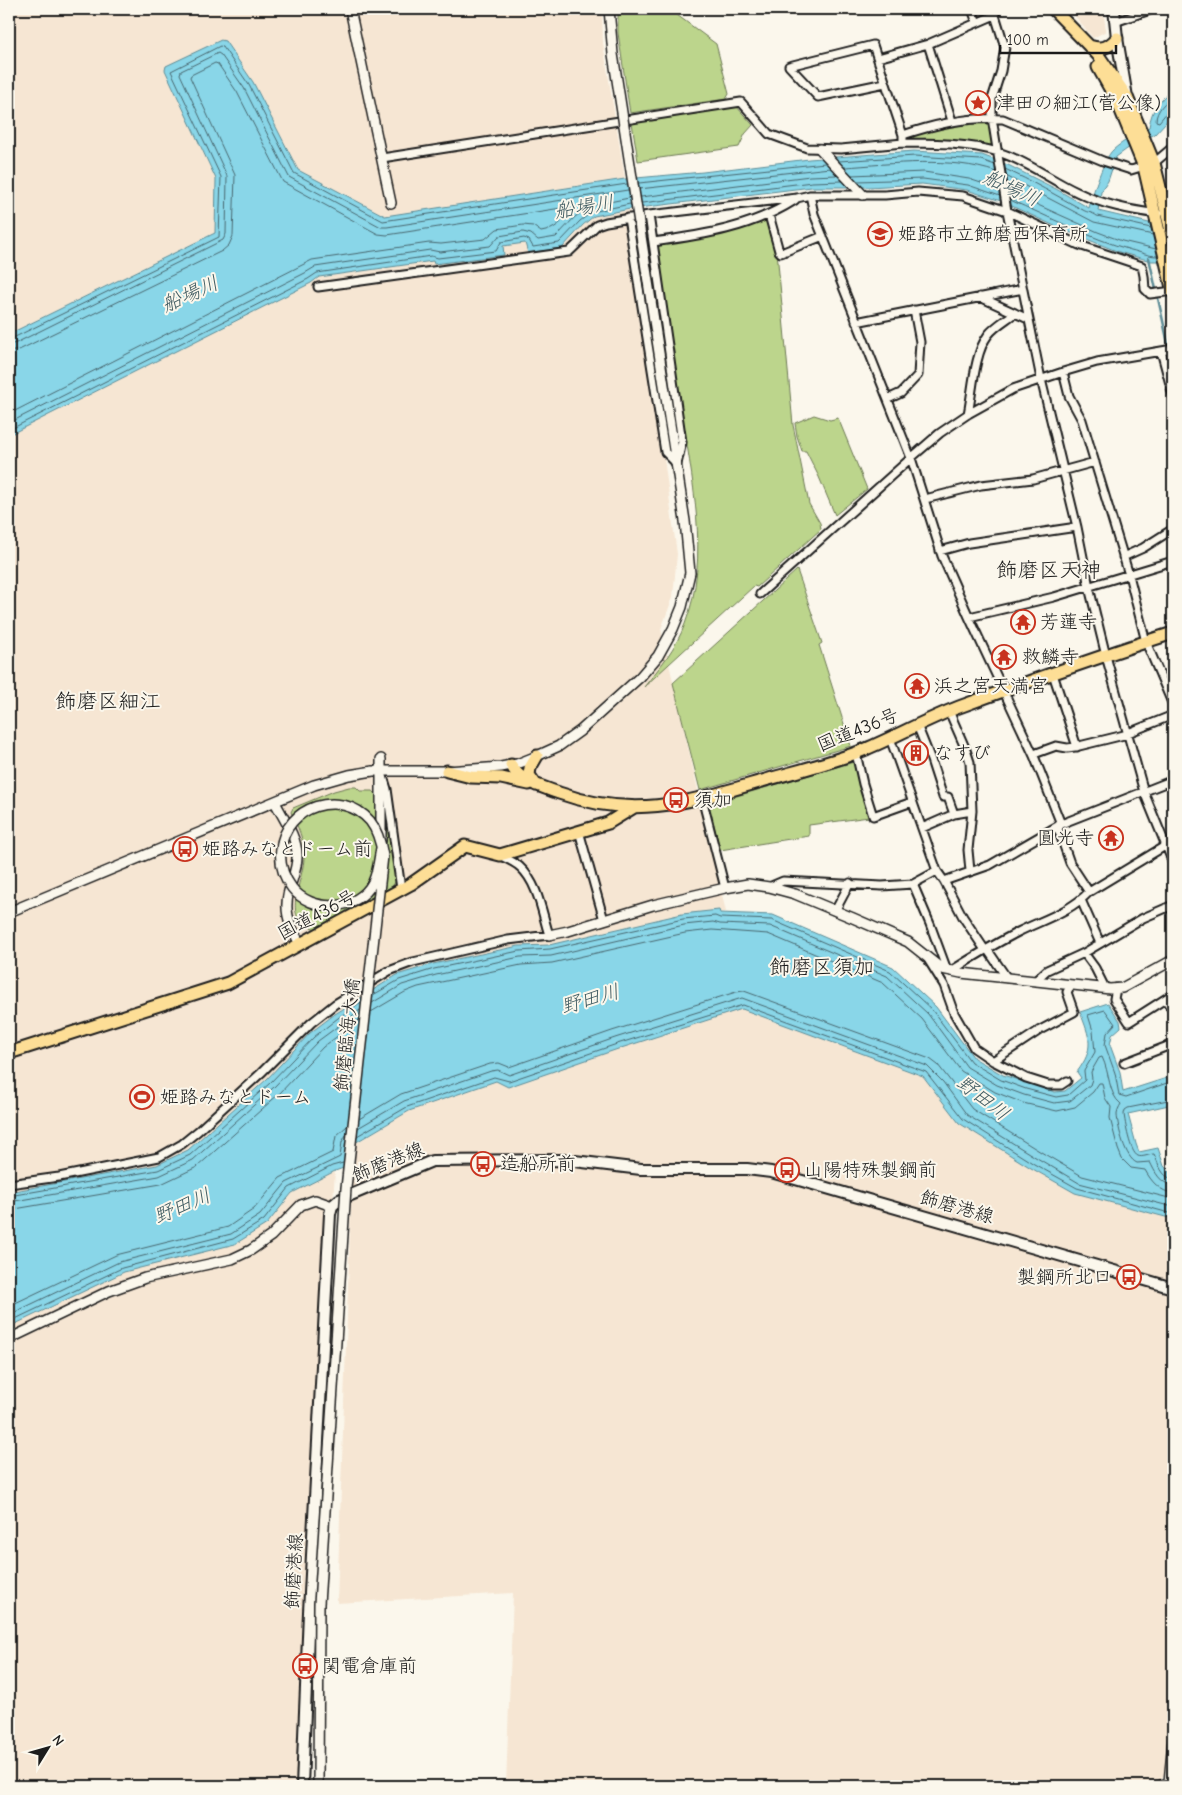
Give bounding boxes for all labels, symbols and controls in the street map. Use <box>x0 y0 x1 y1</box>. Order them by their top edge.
scale bar <box>1000 22 1116 54</box>
text: 100 m <box>1007 31 1049 49</box>
place icon: 津田の細江(菅公像) <box>965 90 991 116</box>
place label: 津田の細江(菅公像) <box>996 92 1161 114</box>
water label: 船場川 <box>980 165 1044 211</box>
water label: 船場川 <box>553 191 615 223</box>
school or university icon: 姫路市立飾磨西保育所 <box>867 221 893 247</box>
place label: 姫路市立飾磨西保育所 <box>898 223 1088 245</box>
water label: 船場川 <box>158 271 222 317</box>
district label: 飾磨区天神 <box>997 558 1102 582</box>
temple icon: 芳蓮寺 <box>1010 609 1036 635</box>
place label: 芳蓮寺 <box>1040 611 1097 633</box>
temple icon: 救鱗寺 <box>991 644 1017 670</box>
place label: 救鱗寺 <box>1022 646 1079 668</box>
temple icon: 浜之宮天満宮 <box>904 673 930 699</box>
place label: 浜之宮天満宮 <box>934 675 1048 697</box>
district label: 飾磨区細江 <box>56 689 161 713</box>
street label: 国道436号 <box>814 704 902 756</box>
building icon: なすび <box>903 740 929 766</box>
place label: なすび <box>934 742 991 764</box>
bus stop icon: 須加 <box>663 787 689 813</box>
place label: 須加 <box>694 789 732 811</box>
temple icon: 圓光寺 <box>1098 825 1124 851</box>
place label: 圓光寺 <box>1037 827 1094 849</box>
bus stop icon: 姫路みなとドーム前 <box>172 836 198 862</box>
place label: 姫路みなとドーム前 <box>202 838 372 860</box>
street label: 国道436号 <box>274 885 360 945</box>
district label: 飾磨区須加 <box>770 955 875 979</box>
street label: 飾磨臨海大橋 <box>330 977 364 1093</box>
water label: 野田川 <box>558 980 622 1018</box>
water label: 野田川 <box>952 1070 1014 1126</box>
sports icon: 姫路みなとドーム <box>129 1084 155 1110</box>
place label: 姫路みなとドーム <box>160 1086 311 1108</box>
street label: 飾磨港線 <box>349 1138 427 1186</box>
bus stop icon: 造船所前 <box>470 1151 496 1177</box>
place label: 造船所前 <box>500 1153 576 1175</box>
bus stop icon: 山陽特殊製鋼前 <box>774 1157 800 1183</box>
place label: 山陽特殊製鋼前 <box>804 1159 937 1181</box>
water label: 野田川 <box>150 1184 214 1228</box>
street label: 飾磨港線 <box>917 1186 997 1228</box>
bus stop icon: 製鋼所北口 <box>1116 1264 1142 1290</box>
place label: 製鋼所北口 <box>1017 1266 1112 1288</box>
street label: 飾磨港線 <box>281 1532 307 1610</box>
bus stop icon: 関電倉庫前 <box>292 1653 318 1679</box>
place label: 関電倉庫前 <box>322 1655 417 1677</box>
north arrow <box>22 1722 72 1772</box>
text: N <box>48 1732 68 1749</box>

